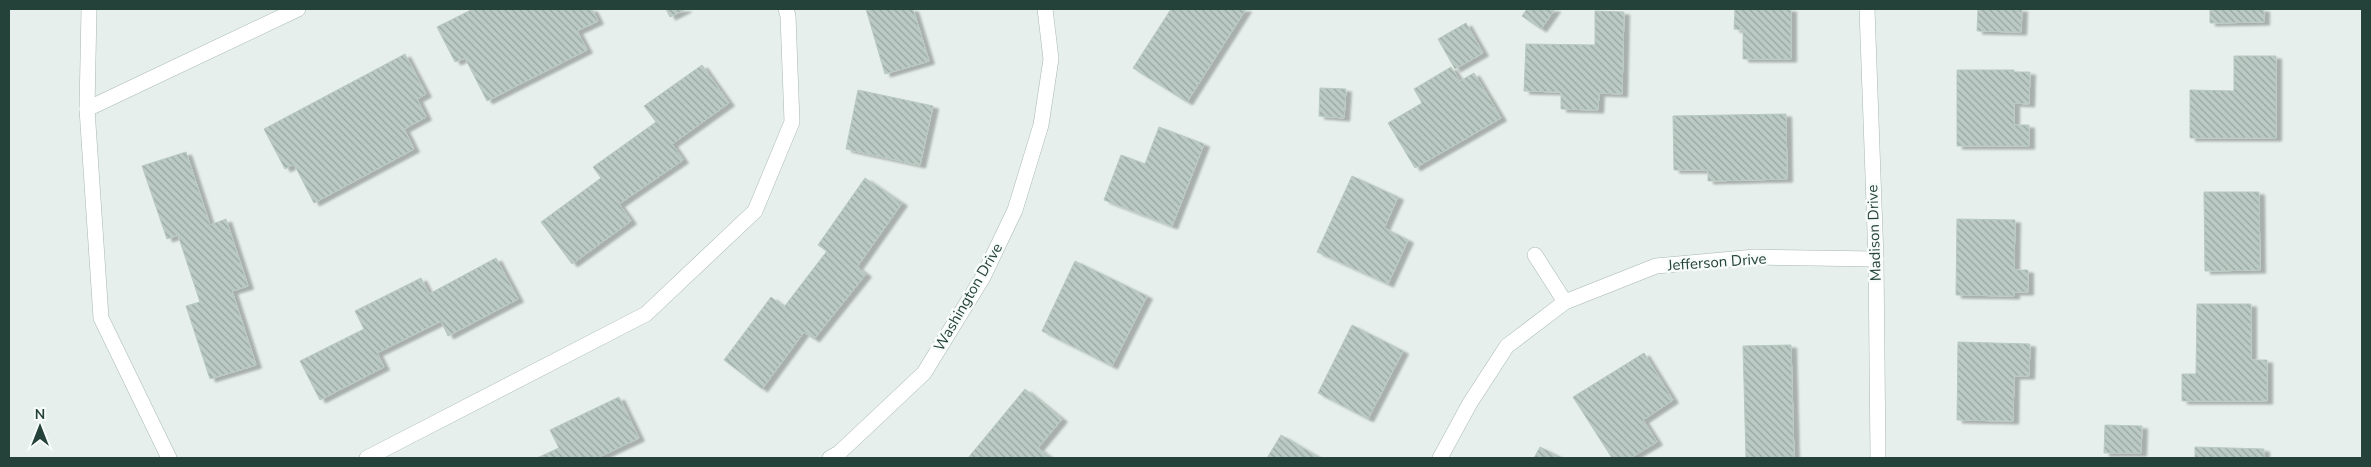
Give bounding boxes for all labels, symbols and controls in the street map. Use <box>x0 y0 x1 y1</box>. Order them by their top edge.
street label: Madison Drive <box>1862 184 1886 282</box>
street label: Washington Drive <box>929 239 1007 355</box>
street label: Jefferson Drive <box>1666 249 1767 276</box>
north arrow <box>15 402 65 452</box>
text: N <box>35 405 45 424</box>

